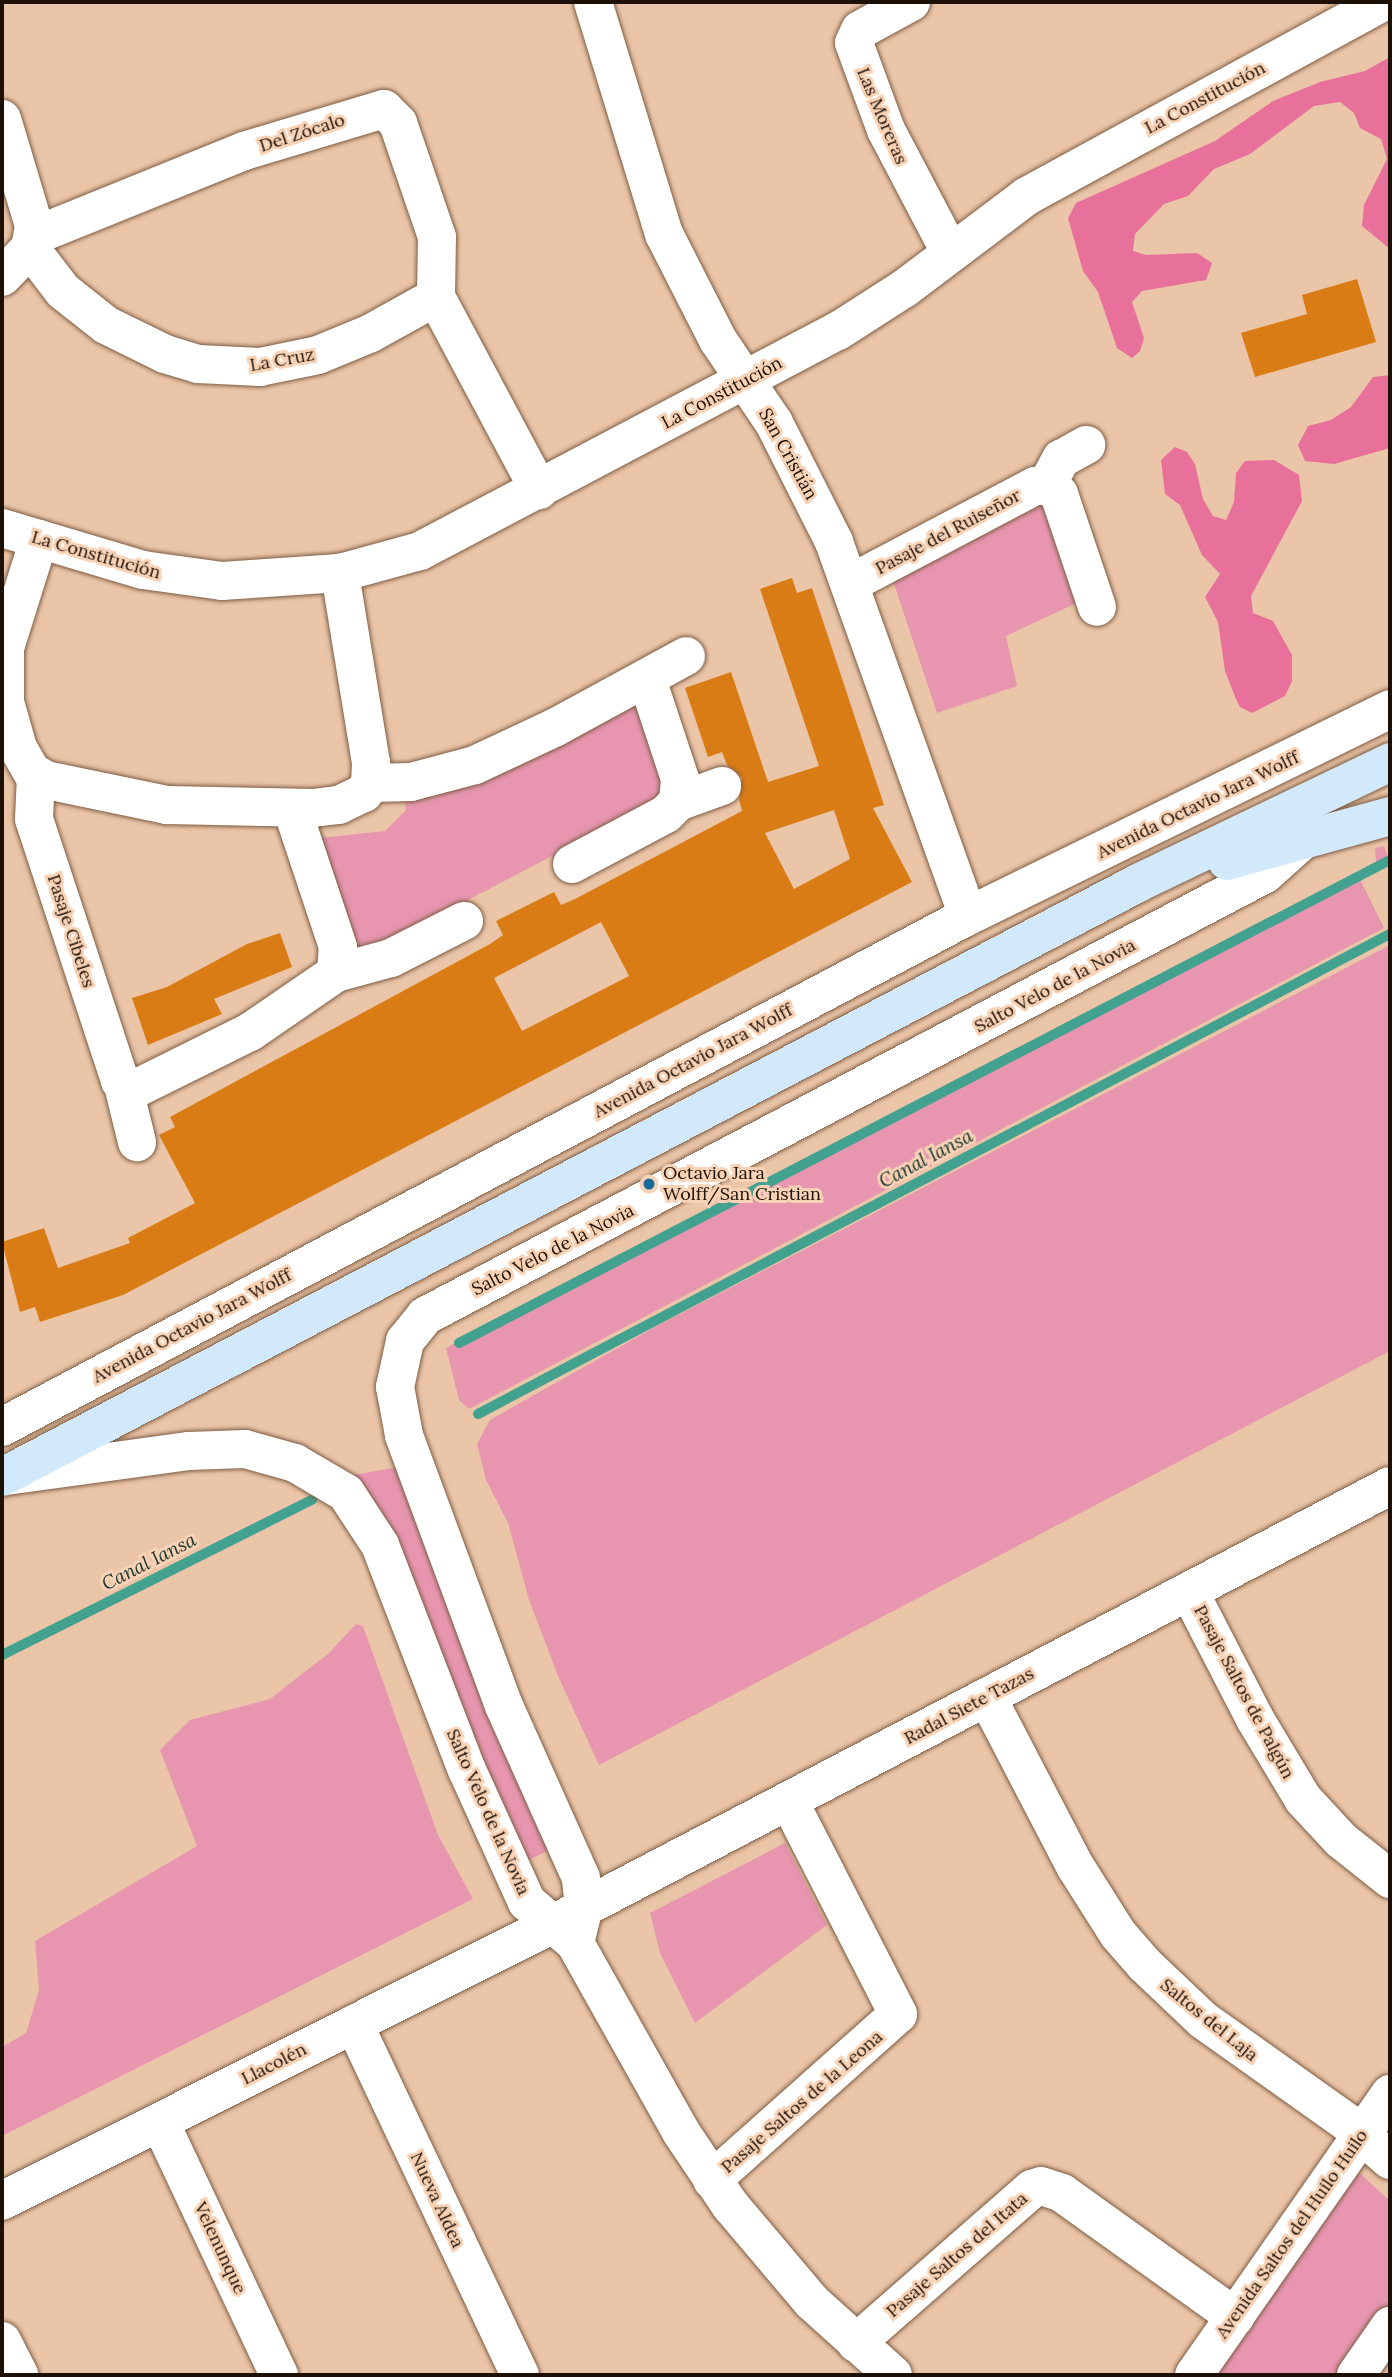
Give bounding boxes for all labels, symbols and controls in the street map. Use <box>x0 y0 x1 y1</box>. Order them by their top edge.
street label: La Constitución <box>1141 57 1269 139</box>
street label: Las Moreras <box>852 64 912 168</box>
street label: Del Zócalo <box>257 109 347 157</box>
street label: La Cruz <box>248 344 316 376</box>
street label: La Constitución <box>658 352 786 434</box>
street label: San Cristián <box>754 405 822 503</box>
street label: Pasaje del Ruiseñor <box>872 485 1024 579</box>
street label: La Constitución <box>29 526 163 584</box>
street label: Avenida Octavio Jara Wolff <box>1094 747 1302 863</box>
street label: Pasaje Cibeles <box>43 872 99 990</box>
street label: Salto Velo de la Novia <box>971 934 1139 1038</box>
street label: Avenida Octavio Jara Wolff <box>590 999 796 1123</box>
water label: Canal Iansa <box>875 1125 977 1193</box>
place label: Octavio Jara Wolff/San Cristian <box>663 1163 821 1206</box>
marker: Octavio Jara Wolff/San Cristian <box>641 1176 657 1192</box>
street label: Salto Velo de la Novia <box>468 1200 638 1300</box>
street label: Avenida Octavio Jara Wolff <box>89 1264 295 1388</box>
water label: Canal Iansa <box>98 1529 200 1595</box>
street label: Pasaje Saltos de Palgún <box>1189 1601 1299 1783</box>
street label: Radal Siete Tazas <box>900 1663 1038 1749</box>
street label: Salto Velo de la Novia <box>442 1726 534 1898</box>
street label: Saltos del Laja <box>1156 1974 1262 2066</box>
street label: Pasaje Saltos de la Leona <box>717 2026 887 2178</box>
street label: Llacolén <box>238 2038 310 2090</box>
street label: Avenida Saltos del Huilo Huilo <box>1211 2125 1373 2343</box>
street label: Nueva Aldea <box>405 2149 469 2251</box>
street label: Pasaje Saltos del Itata <box>882 2188 1032 2322</box>
street label: Velenunque <box>189 2199 251 2297</box>

